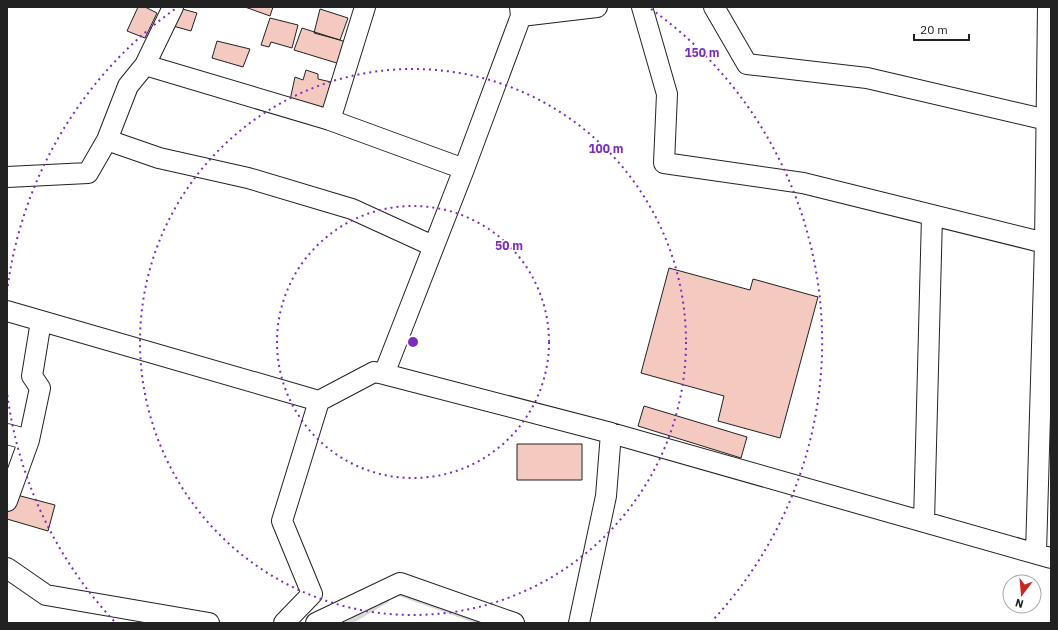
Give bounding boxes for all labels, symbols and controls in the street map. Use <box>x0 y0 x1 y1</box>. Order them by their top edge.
scale bar <box>914 16 969 42</box>
text: 20 m <box>920 22 948 37</box>
text: 150 m <box>684 45 720 60</box>
text: 100 m <box>588 141 624 156</box>
text: 50 m <box>495 238 523 253</box>
centre of rings <box>406 335 420 349</box>
north arrow <box>1002 574 1042 614</box>
text: N <box>1013 596 1025 611</box>

